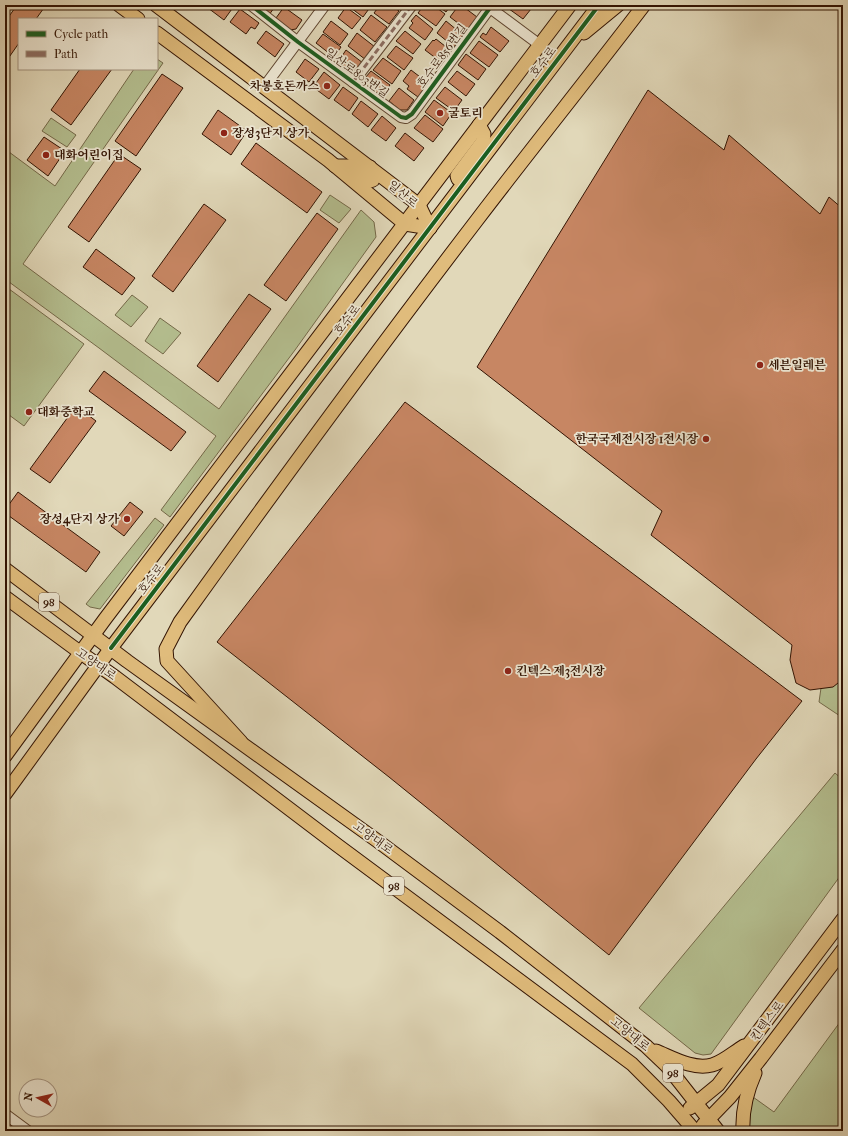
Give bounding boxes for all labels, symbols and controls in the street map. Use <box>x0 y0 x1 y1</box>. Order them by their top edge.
legend <box>18 18 158 70</box>
street label: 호수로856번길 <box>414 21 470 91</box>
text: Cycle path <box>54 27 109 41</box>
street label: 호수로 <box>527 44 559 80</box>
street label: 일산로803번길 <box>322 45 392 101</box>
text: Path <box>54 47 78 61</box>
place label: 차봉호돈까스 <box>249 79 319 93</box>
marker: 차봉호돈까스 <box>322 81 332 91</box>
place label: 굴토리 <box>448 106 483 120</box>
marker: 굴토리 <box>435 108 445 118</box>
place label: 장성3단지 상가 <box>232 126 309 141</box>
marker: 장성3단지 상가 <box>219 128 229 138</box>
place label: 대화어린이집 <box>54 148 124 162</box>
marker: 대화어린이집 <box>41 150 51 160</box>
street label: 일산로 <box>385 177 421 211</box>
street label: 호수로 <box>331 302 363 338</box>
place label: 세븐일레븐 <box>768 358 826 372</box>
marker: 세븐일레븐 <box>755 360 765 370</box>
place label: 대화중학교 <box>37 405 95 419</box>
marker: 대화중학교 <box>24 407 34 417</box>
place label: 한국국제전시장 1전시장 <box>575 432 698 446</box>
marker: 한국국제전시장 1전시장 <box>701 434 711 444</box>
place label: 장성4단지 상가 <box>40 512 119 527</box>
marker: 장성4단지 상가 <box>122 514 132 524</box>
street label: 호수로 <box>135 561 167 597</box>
road number: 98 <box>39 593 59 611</box>
street label: 고양대로 <box>73 645 119 683</box>
place label: 킨텍스 제3전시장 <box>516 664 605 679</box>
marker: 킨텍스 제3전시장 <box>503 666 513 676</box>
street label: 고양대로 <box>350 819 396 858</box>
road number: 98 <box>384 877 404 895</box>
street label: 킨텍스로 <box>747 998 787 1044</box>
street label: 고양대로 <box>608 1014 653 1054</box>
road number: 98 <box>663 1064 683 1082</box>
north arrow <box>18 1078 58 1118</box>
text: N <box>22 1091 36 1102</box>

